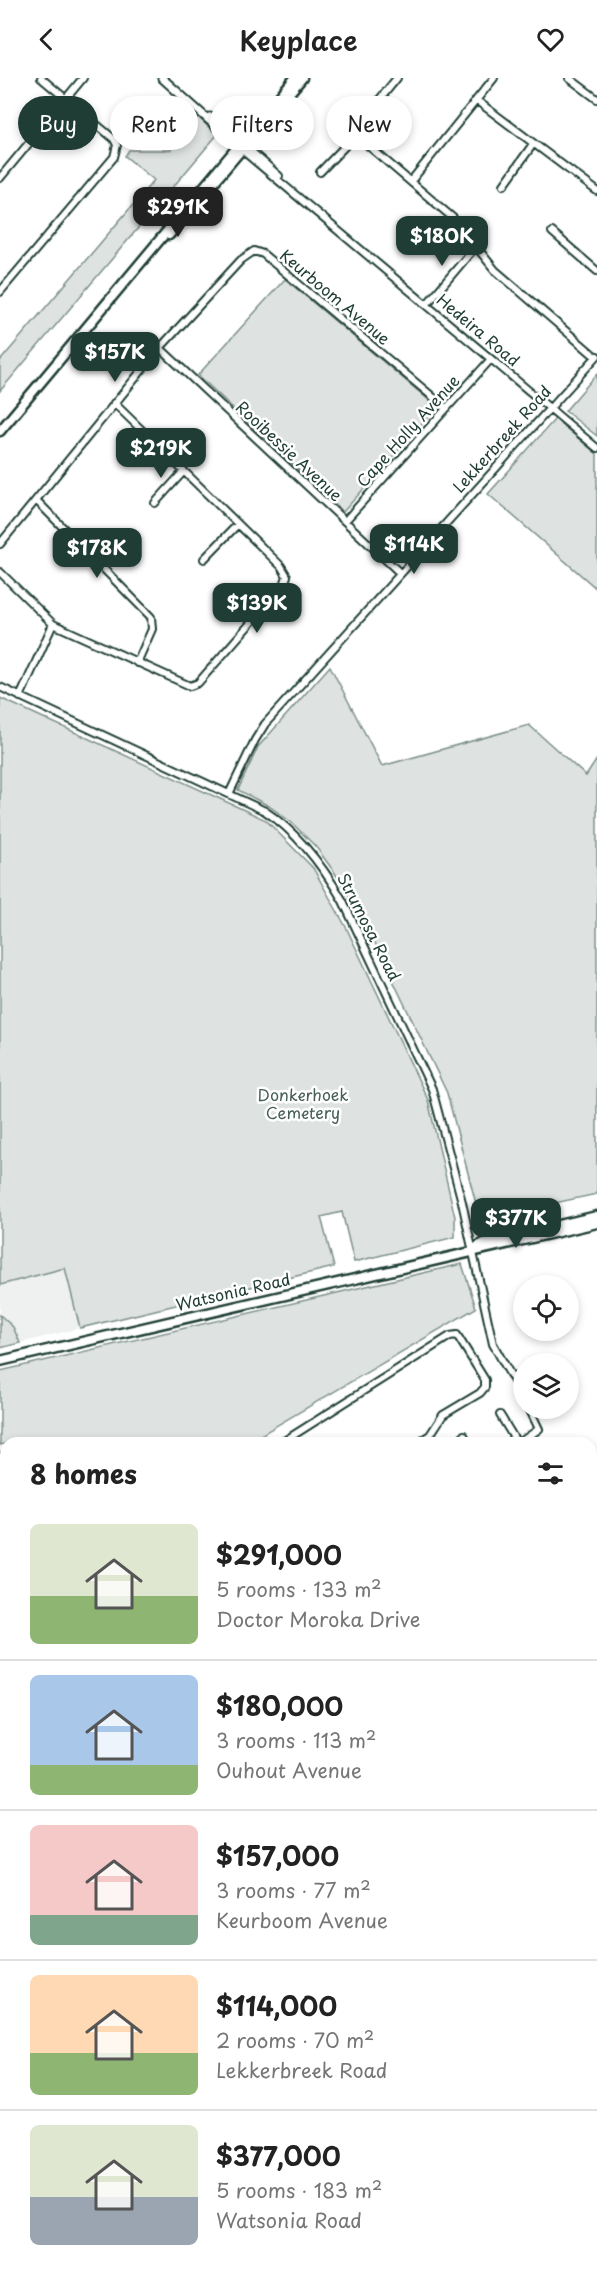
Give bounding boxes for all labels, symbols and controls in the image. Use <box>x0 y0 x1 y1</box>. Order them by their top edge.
text: Keyplace <box>239 19 358 60</box>
icon: back <box>30 23 63 56</box>
icon: heart <box>534 23 567 56</box>
chip: Buy <box>18 96 98 150</box>
chip: Rent <box>110 96 198 150</box>
chip: Filters <box>210 96 314 150</box>
chip: New <box>326 96 412 150</box>
pin: $291K <box>136 187 220 238</box>
text: $291K <box>147 191 209 221</box>
pin: $180K <box>400 216 484 267</box>
text: $180K <box>410 220 474 250</box>
street label: Keurboom Avenue <box>275 243 396 350</box>
street label: Hedeira Road <box>432 287 525 371</box>
pin: $157K <box>73 332 157 383</box>
text: $157K <box>85 336 145 366</box>
street label: Cape Holly Avenue <box>350 369 465 492</box>
street label: Lekkerbreek Road <box>446 379 556 497</box>
street label: Rooibessie Avenue <box>231 395 348 506</box>
pin: $219K <box>119 428 203 479</box>
text: $219K <box>130 432 192 462</box>
pin: $114K <box>372 524 456 575</box>
pin: $178K <box>55 528 139 579</box>
text: $114K <box>384 528 444 558</box>
text: $178K <box>67 532 127 562</box>
pin: $139K <box>215 583 299 634</box>
text: $139K <box>227 587 287 617</box>
street label: Strumosa Road <box>332 868 407 985</box>
park label: Donkerhoek Cemetery <box>258 1082 348 1124</box>
pin: $377K <box>474 1198 558 1249</box>
text: $377K <box>485 1202 547 1232</box>
street label: Watsonia Road <box>173 1266 292 1316</box>
map controls <box>513 1275 579 1419</box>
button: locate <box>513 1275 579 1341</box>
button: layers <box>513 1353 579 1419</box>
text: 8 homes <box>30 1454 137 1493</box>
icon: filters <box>534 1457 567 1490</box>
text: $291,000 <box>216 1535 342 1574</box>
icon: home <box>78 1548 150 1620</box>
text: 5 rooms · 133 m² <box>216 1574 382 1604</box>
text: Doctor Moroka Drive <box>216 1604 420 1634</box>
text: $180,000 <box>216 1686 343 1725</box>
icon: home <box>78 1699 150 1771</box>
text: 3 rooms · 113 m² <box>216 1725 376 1755</box>
text: Ouhout Avenue <box>216 1755 362 1785</box>
text: $157,000 <box>216 1836 339 1875</box>
icon: home <box>78 1849 150 1921</box>
text: 3 rooms · 77 m² <box>216 1875 371 1905</box>
text: Keurboom Avenue <box>216 1905 388 1935</box>
text: $114,000 <box>216 1986 337 2025</box>
icon: home <box>78 1999 150 2071</box>
text: 2 rooms · 70 m² <box>216 2025 374 2055</box>
text: Lekkerbreek Road <box>216 2055 388 2085</box>
text: $377,000 <box>216 2136 341 2175</box>
icon: home <box>78 2149 150 2221</box>
text: 5 rooms · 183 m² <box>216 2175 382 2205</box>
text: Watsonia Road <box>216 2205 362 2235</box>

